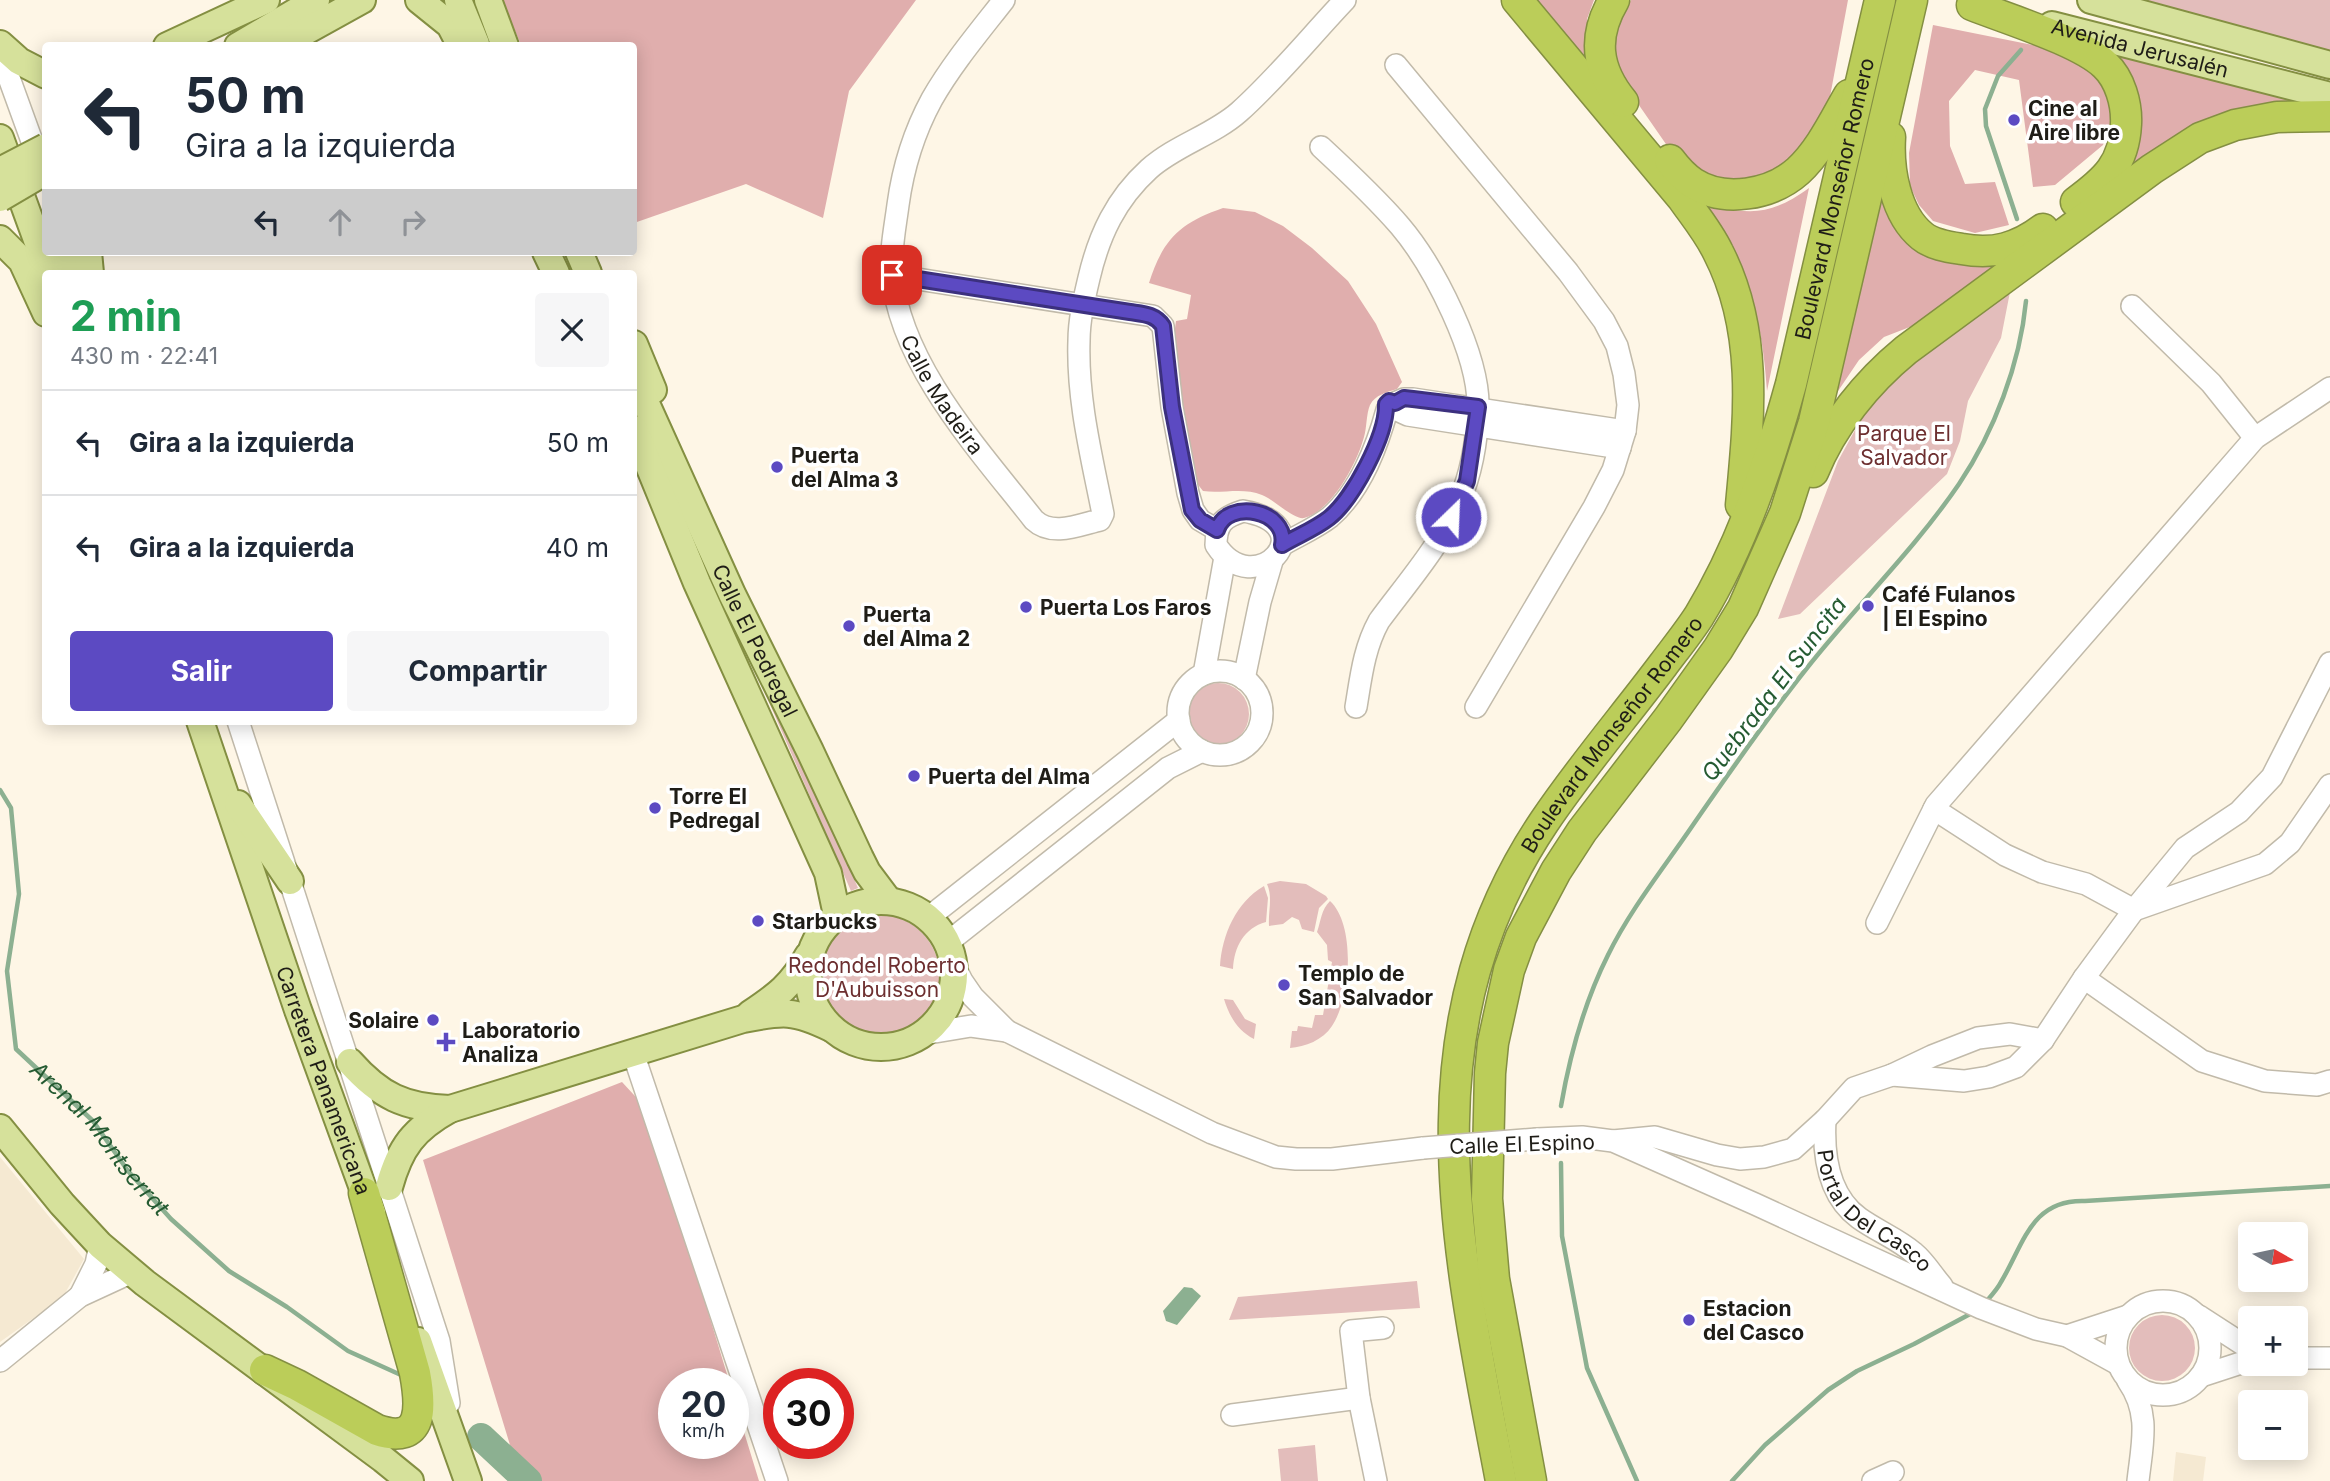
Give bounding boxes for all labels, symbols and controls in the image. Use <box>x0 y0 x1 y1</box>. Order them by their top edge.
street label: Avenida Jerusalén <box>2049 13 2231 82</box>
street label: Boulevard Monseñor Romero <box>1789 55 1879 342</box>
text: 50 m <box>185 66 306 125</box>
icon: left <box>70 70 161 161</box>
place label: Cine al Aire libre <box>2028 96 2120 145</box>
marker: Cine al Aire libre <box>2006 112 2022 128</box>
text: Gira a la izquierda <box>185 126 456 165</box>
icon: left <box>248 203 286 241</box>
icon: ahead <box>321 203 359 241</box>
icon: right <box>394 203 432 241</box>
pin <box>862 245 922 305</box>
icon: arrive <box>873 256 911 294</box>
text: 2 min <box>70 290 182 341</box>
button: close <box>535 293 609 367</box>
street label: Calle Madeira <box>896 331 989 459</box>
text: 430 m · 22:41 <box>70 342 218 370</box>
park label: Parque El Salvador <box>1857 421 1951 470</box>
icon: left <box>70 424 108 462</box>
text: Gira a la izquierda <box>129 427 355 458</box>
text: 50 m <box>547 427 609 458</box>
place label: Puerta del Alma 3 <box>791 443 899 492</box>
marker: Puerta del Alma 3 <box>769 459 785 475</box>
position arrow <box>1414 480 1488 554</box>
icon: left <box>70 529 108 567</box>
text: Gira a la izquierda <box>129 532 355 563</box>
text: 40 m <box>546 532 609 563</box>
street label: Calle El Pedregal <box>708 560 803 721</box>
place label: Café Fulanos | El Espino <box>1882 582 2015 631</box>
water label: Quebrada El Suncita <box>1696 591 1852 787</box>
place label: Puerta Los Faros <box>1040 595 1211 620</box>
marker: Café Fulanos | El Espino <box>1860 598 1876 614</box>
marker: Puerta Los Faros <box>1018 599 1034 615</box>
place label: Puerta del Alma 2 <box>863 602 970 651</box>
street label: Boulevard Monseñor Romero <box>1515 612 1708 857</box>
marker: Puerta del Alma 2 <box>841 618 857 634</box>
button: Salir <box>70 631 333 711</box>
button: Compartir <box>347 631 609 711</box>
place label: Puerta del Alma <box>928 764 1090 789</box>
marker: Puerta del Alma <box>906 768 922 784</box>
place label: Torre El Pedregal <box>669 784 760 833</box>
marker: Torre El Pedregal <box>647 800 663 816</box>
place label: Starbucks <box>772 909 877 934</box>
marker: Starbucks <box>750 913 766 929</box>
park label: Redondel Roberto D'Aubuisson <box>788 953 966 1002</box>
place label: Templo de San Salvador <box>1298 961 1434 1010</box>
street label: Carretera Panamericana <box>271 963 377 1198</box>
marker: Templo de San Salvador <box>1276 977 1292 993</box>
place label: Solaire <box>348 1008 419 1033</box>
marker: Solaire <box>425 1012 441 1028</box>
place label: Laboratorio Analiza <box>462 1018 580 1067</box>
marker: Laboratorio Analiza <box>436 1032 456 1052</box>
water label: Arenal Montserrat <box>24 1055 176 1222</box>
street label: Calle El Espino <box>1449 1129 1595 1159</box>
street label: Portal Del Casco <box>1813 1148 1938 1276</box>
north arrow <box>2238 1222 2308 1292</box>
map controls <box>2238 1222 2308 1460</box>
place label: Estacion del Casco <box>1703 1296 1804 1345</box>
button: + <box>2238 1306 2308 1376</box>
marker: Estacion del Casco <box>1681 1312 1697 1328</box>
speed limit sign: 30 <box>763 1368 854 1459</box>
text: 20 <box>681 1383 726 1425</box>
button: − <box>2238 1390 2308 1460</box>
text: km/h <box>682 1420 725 1441</box>

